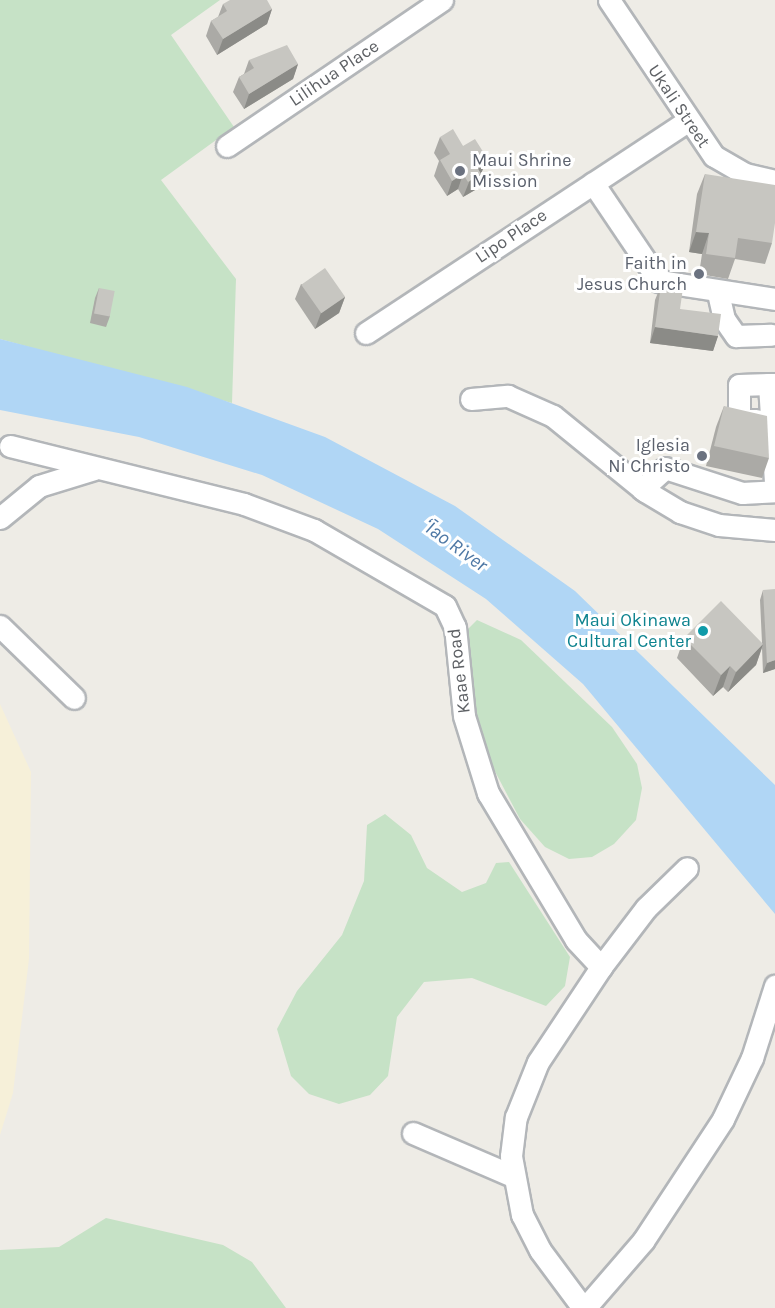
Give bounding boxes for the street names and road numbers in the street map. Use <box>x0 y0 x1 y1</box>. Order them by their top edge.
street label: Lilihua Place <box>285 35 383 111</box>
street label: Ukali Street <box>643 60 715 152</box>
street label: Lipo Place <box>471 204 551 268</box>
street label: Kaae Road <box>443 627 475 715</box>

